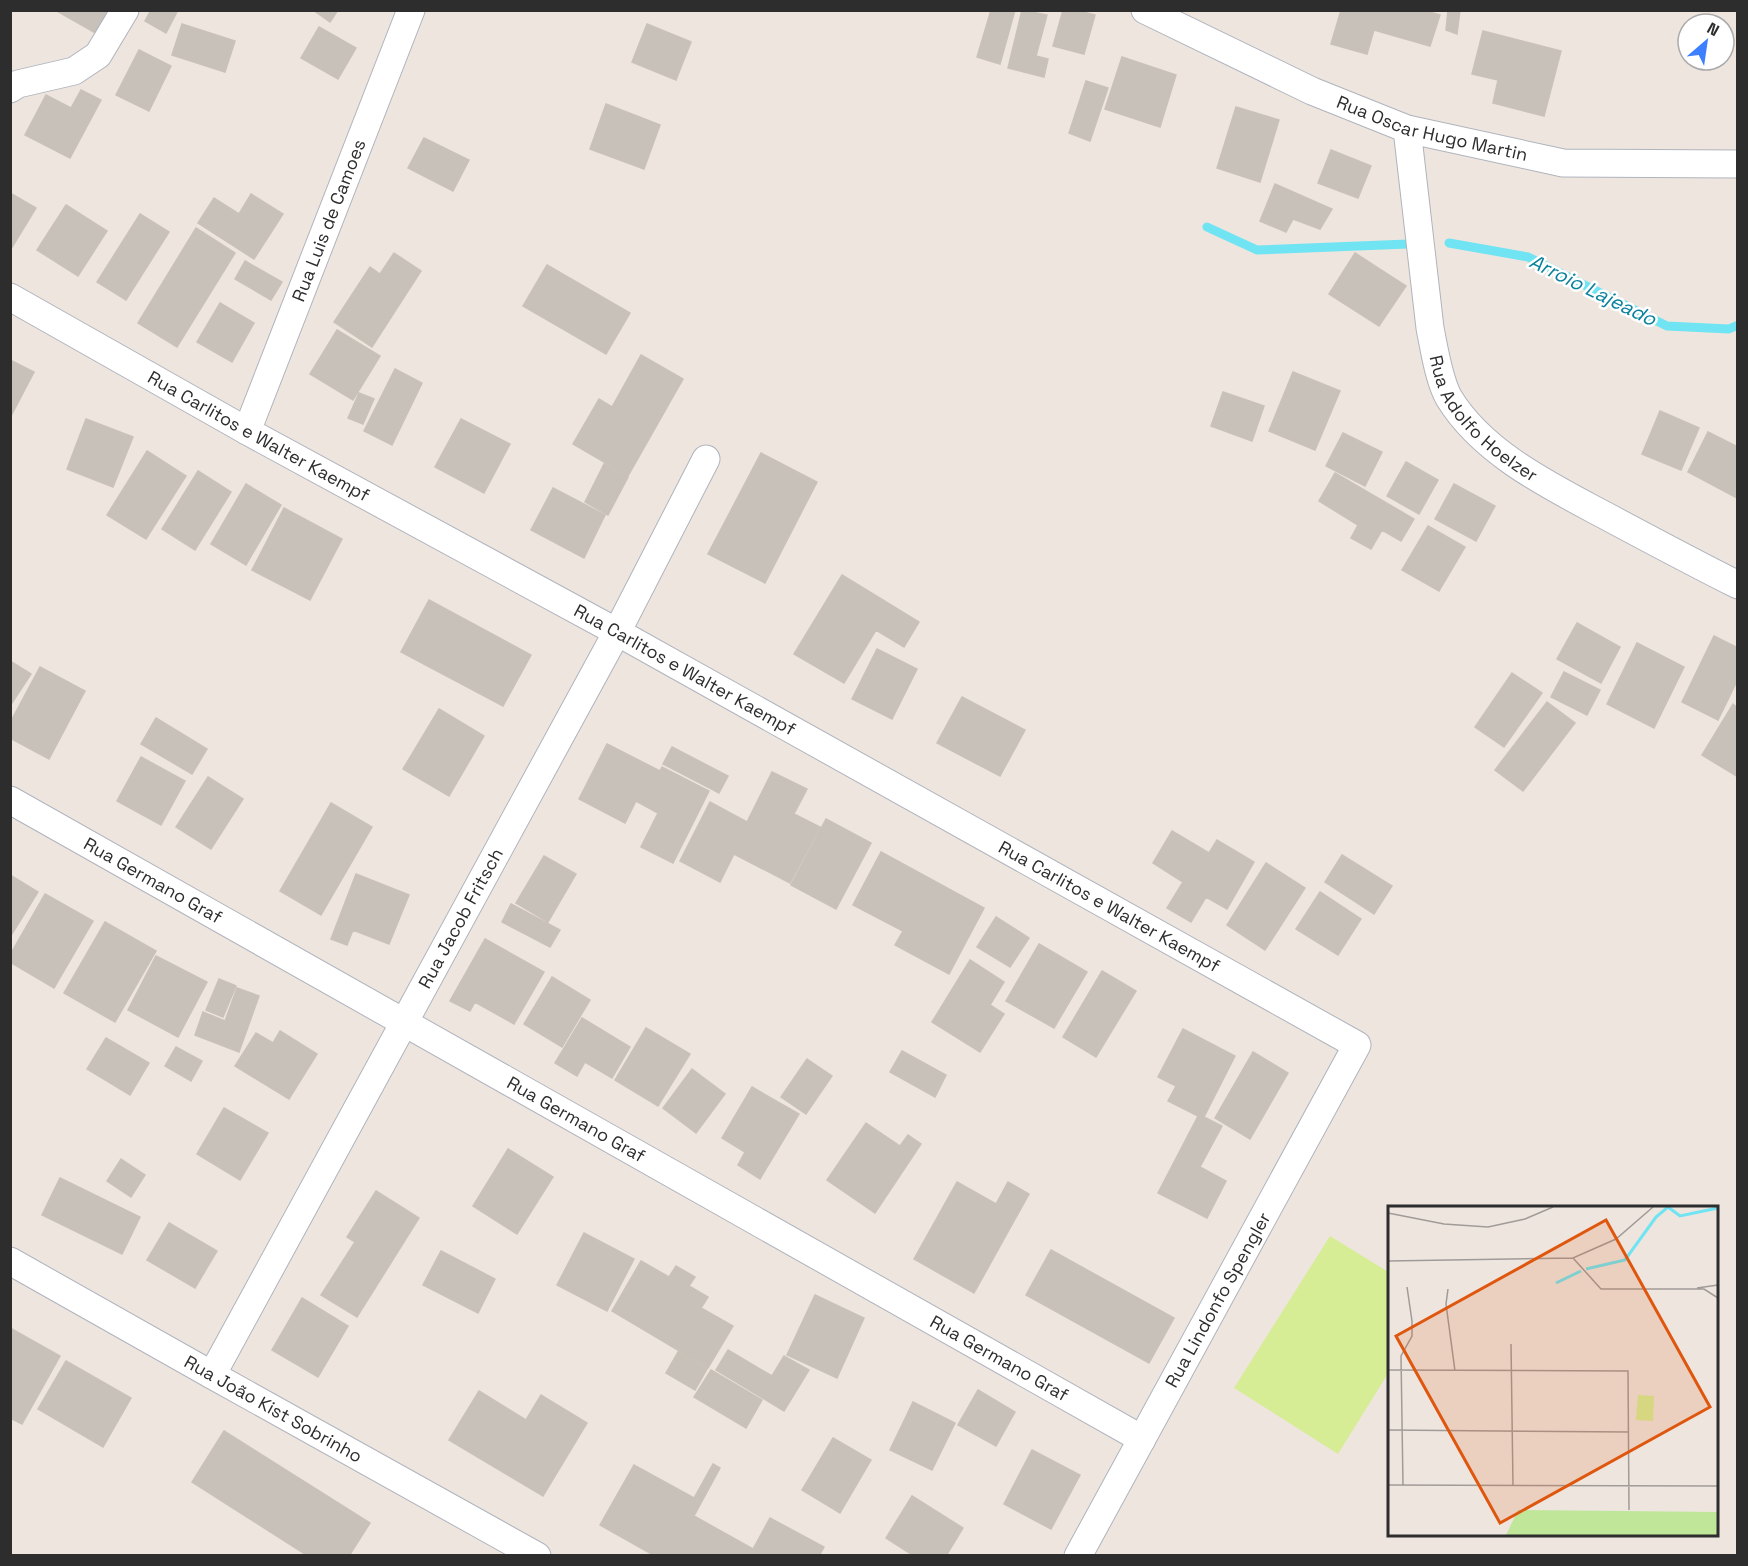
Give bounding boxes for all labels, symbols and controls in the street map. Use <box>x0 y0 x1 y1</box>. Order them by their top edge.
north arrow <box>1676 12 1736 72</box>
text: N <box>1703 18 1723 41</box>
street label: Rua Oscar Hugo Martin <box>1333 90 1530 166</box>
street label: Rua Luis de Camoes <box>287 136 371 305</box>
water label: Arroio Lajeado <box>1525 248 1661 332</box>
street label: Rua Adolfo Hoelzer <box>1425 353 1542 487</box>
street label: Rua Carlitos e Walter Kaempf <box>144 365 374 506</box>
street label: Rua Carlitos e Walter Kaempf <box>570 599 800 740</box>
street label: Rua Germano Graf <box>80 832 226 928</box>
street label: Rua Carlitos e Walter Kaempf <box>995 835 1224 977</box>
street label: Rua Jacob Fritsch <box>413 844 508 992</box>
street label: Rua Germano Graf <box>503 1071 650 1167</box>
inset map <box>1388 1206 1718 1536</box>
street label: Rua Lindonfo Spengler <box>1160 1208 1276 1392</box>
street label: Rua Germano Graf <box>926 1310 1073 1406</box>
street label: Rua João Kist Sobrinho <box>180 1350 367 1467</box>

